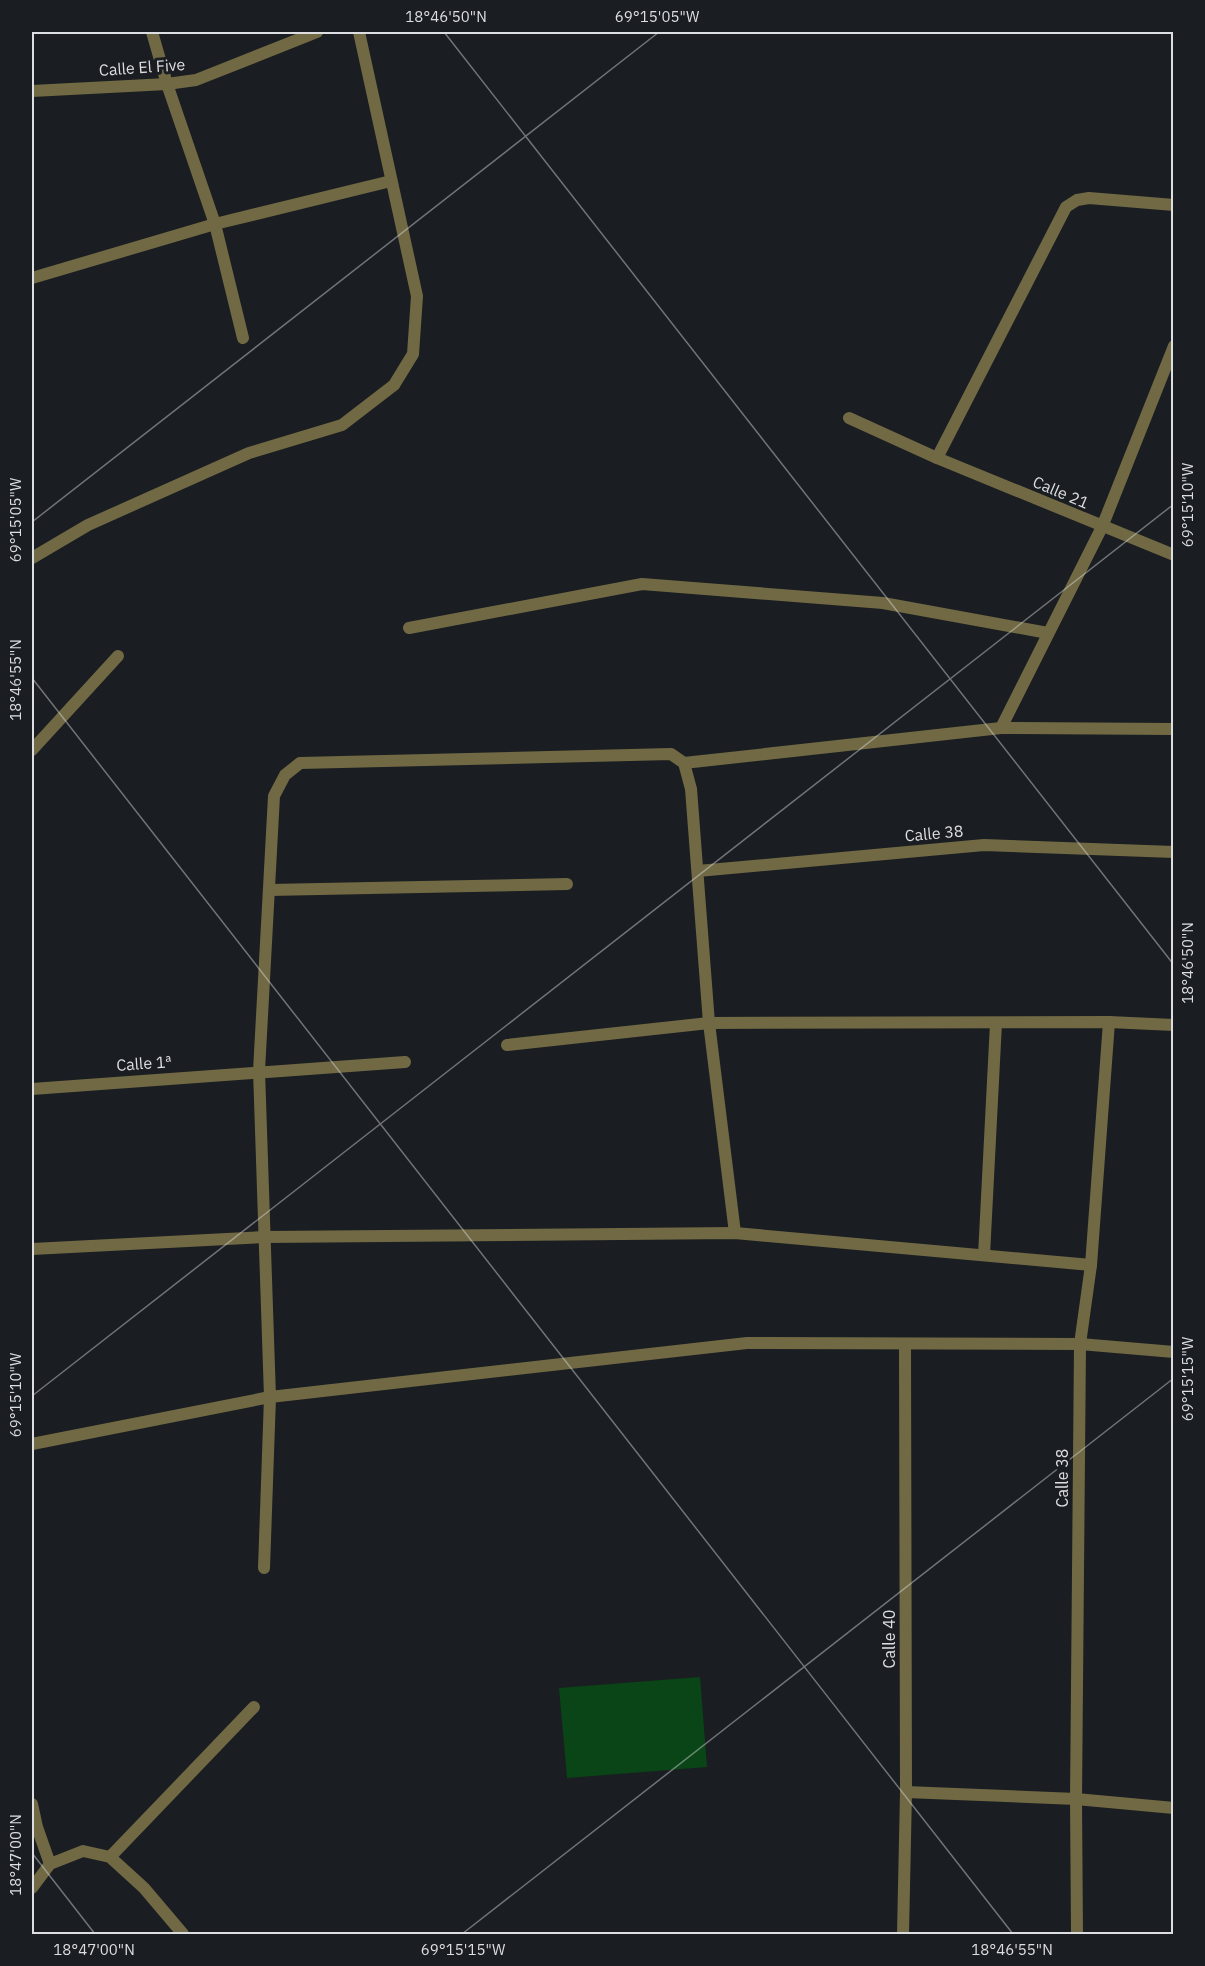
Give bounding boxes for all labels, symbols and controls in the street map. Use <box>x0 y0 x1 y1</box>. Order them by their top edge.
text: 18°46'50"N <box>405 7 487 26</box>
text: 69°15'05"W <box>615 7 700 26</box>
street label: Calle El Five <box>98 54 186 80</box>
text: 69°15'10"W <box>1178 462 1197 547</box>
street label: Calle 21 <box>1030 471 1092 513</box>
text: 69°15'05"W <box>6 477 25 562</box>
text: 18°46'55"N <box>6 639 25 721</box>
street label: Calle 38 <box>904 820 964 846</box>
text: 18°46'50"N <box>1178 922 1197 1004</box>
street label: Calle 1ª <box>116 1051 172 1075</box>
text: 69°15'15"W <box>1178 1336 1197 1421</box>
text: 69°15'10"W <box>6 1352 25 1437</box>
street label: Calle 38 <box>1052 1449 1072 1507</box>
street label: Calle 40 <box>879 1610 899 1668</box>
text: 18°47'00"N <box>6 1814 25 1896</box>
text: 18°47'00"N <box>53 1940 135 1959</box>
text: 69°15'15"W <box>421 1940 506 1959</box>
text: 18°46'55"N <box>971 1940 1053 1959</box>

